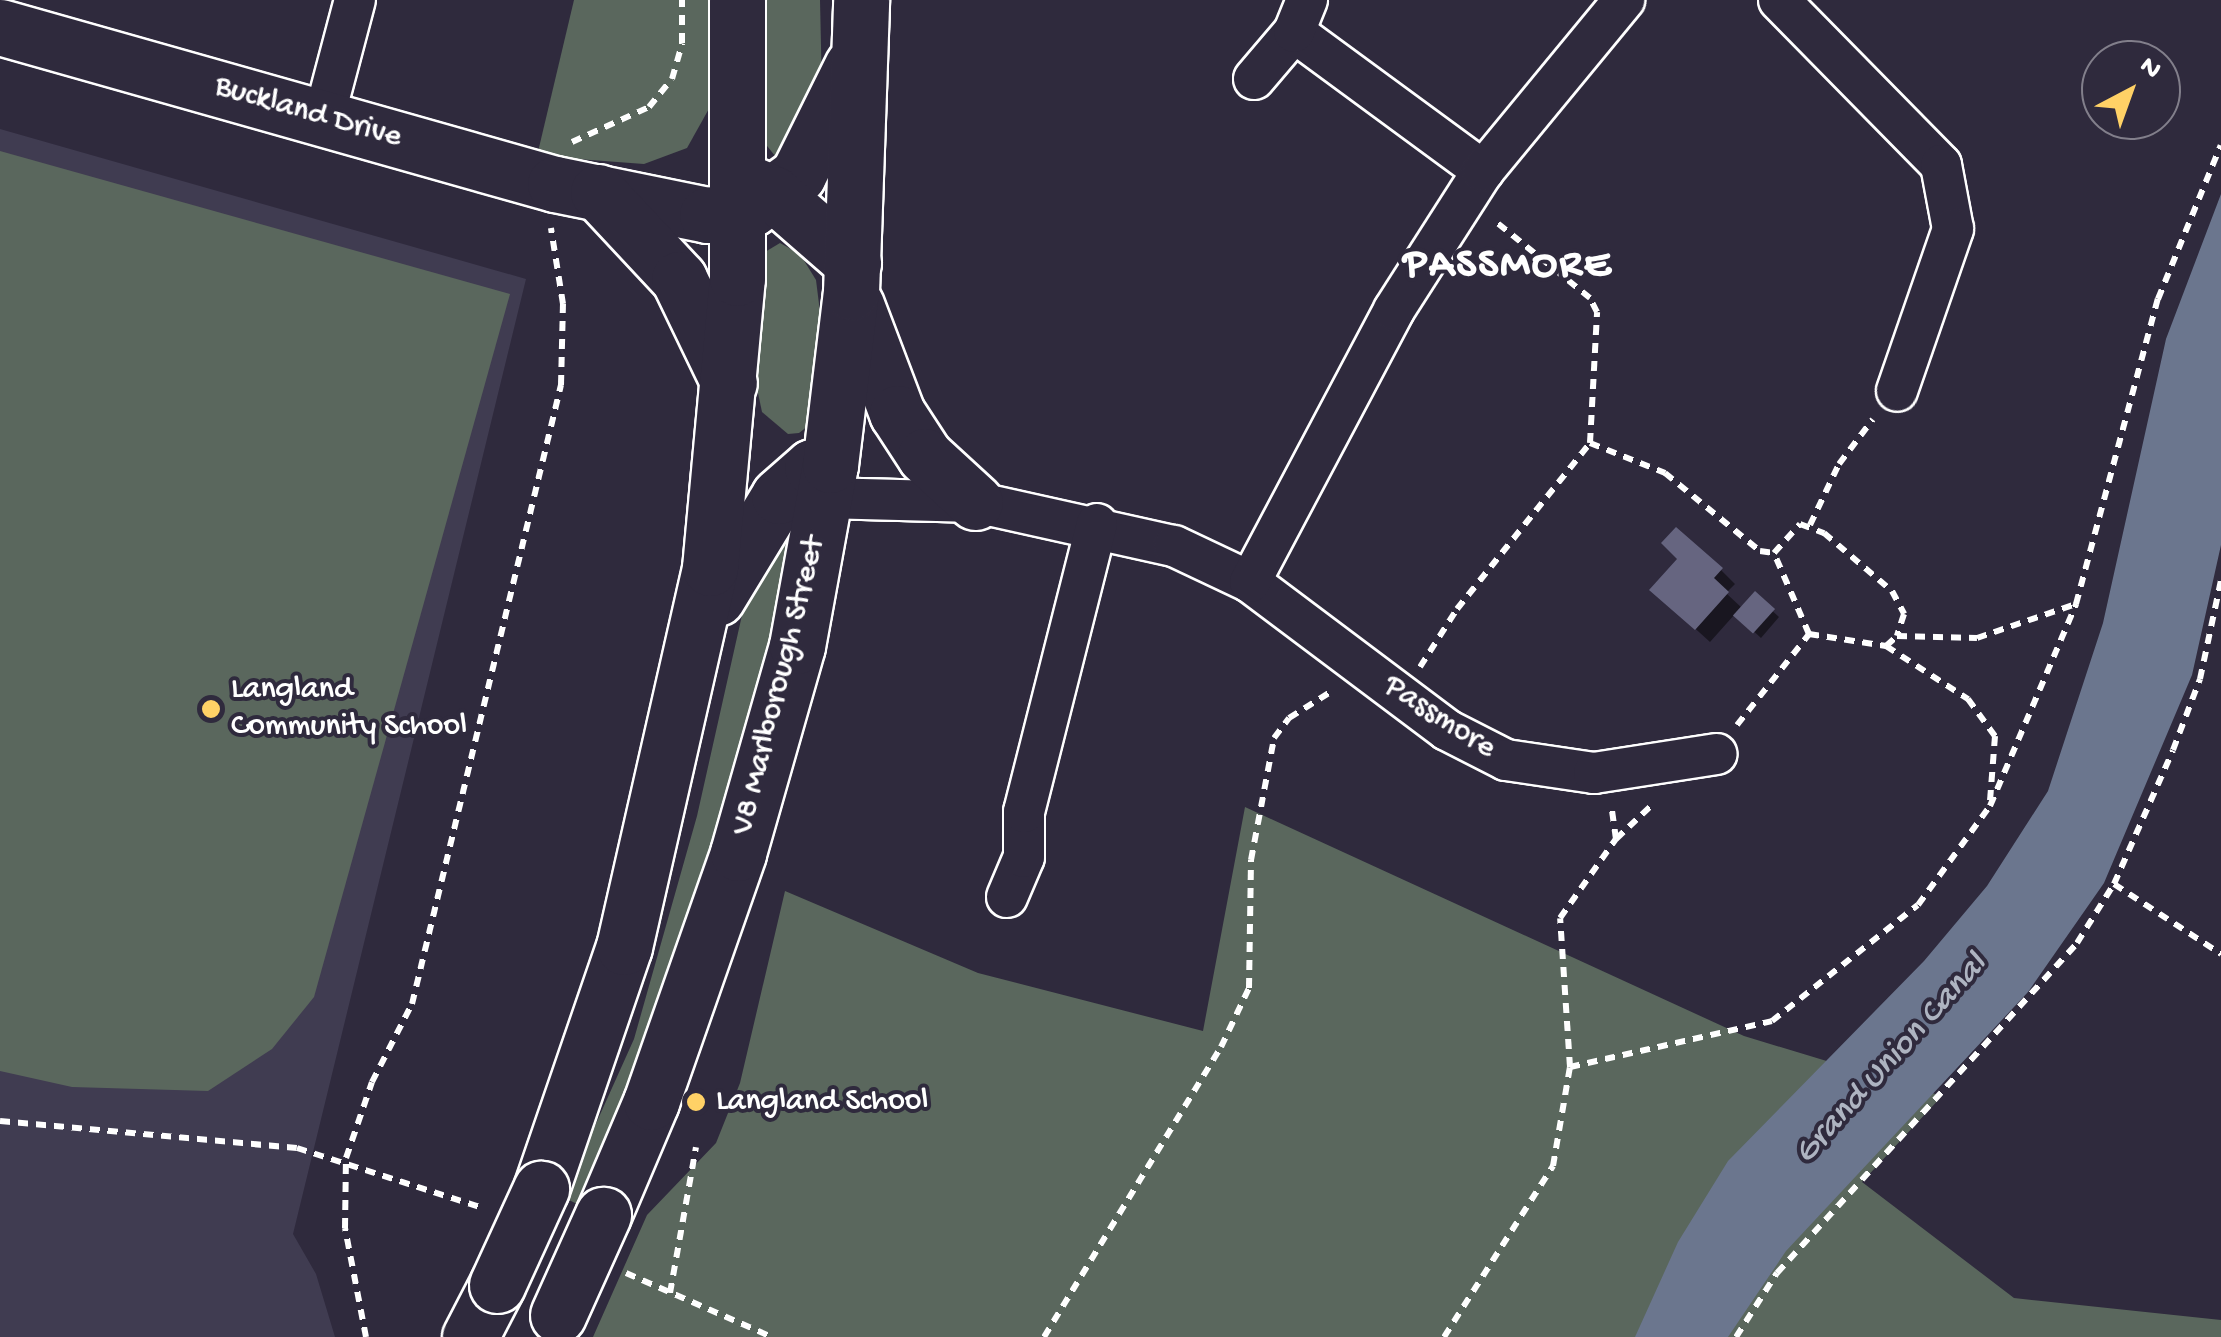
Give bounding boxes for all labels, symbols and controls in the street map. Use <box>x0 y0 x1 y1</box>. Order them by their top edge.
north arrow <box>2081 40 2181 140</box>
text: N <box>2132 50 2167 87</box>
street label: Buckland Drive <box>210 68 406 158</box>
district label: PASSMORE <box>1403 242 1613 292</box>
street label: V8 Marlborough Street <box>724 533 836 839</box>
street label: Passmore <box>1376 668 1502 768</box>
place label: Langland Community School <box>231 672 467 747</box>
marker: Langland Community School <box>200 698 222 720</box>
water label: Grand Union Canal <box>1786 946 1998 1174</box>
place label: Langland School <box>716 1083 928 1121</box>
marker: Langland School <box>685 1091 707 1113</box>

